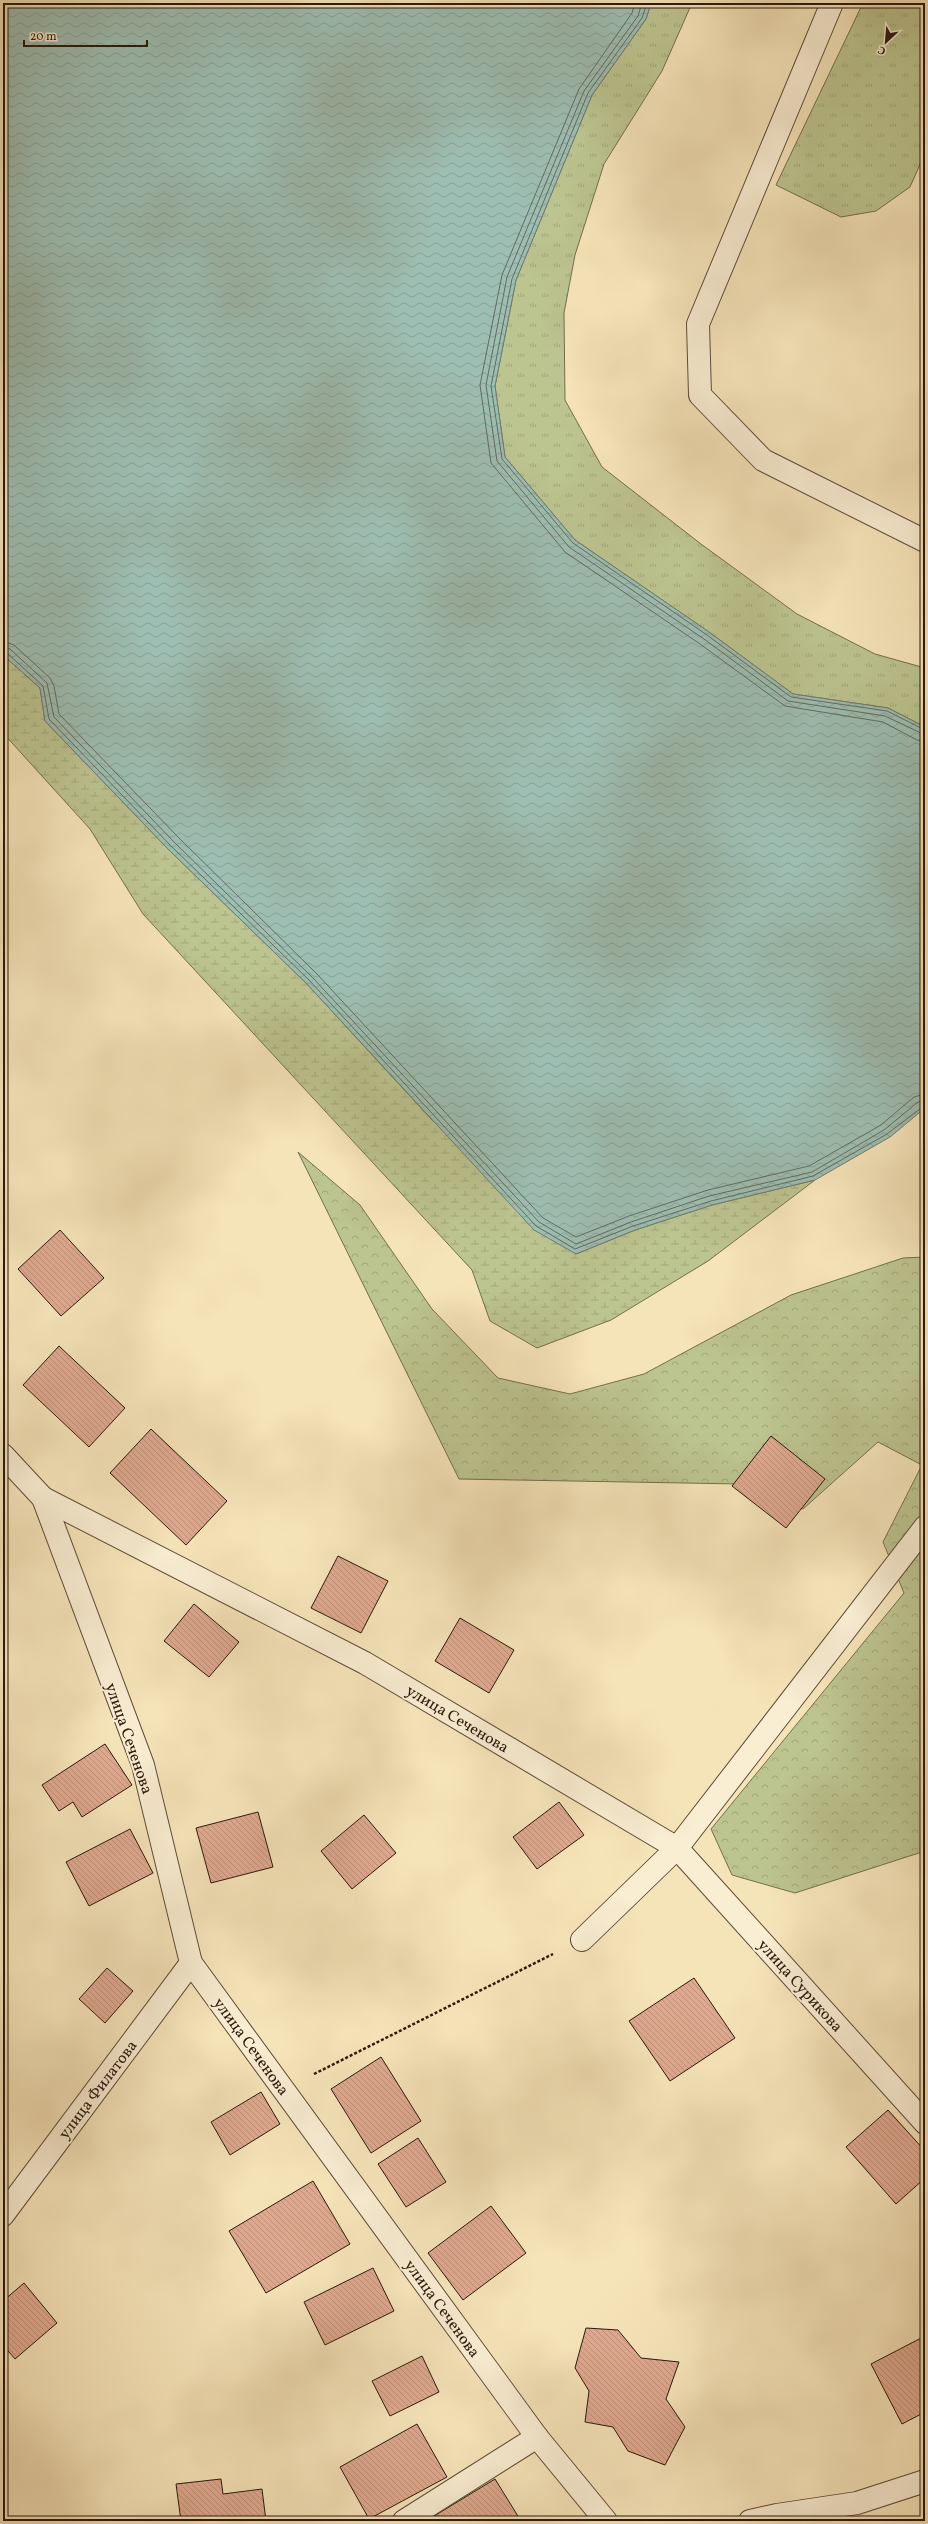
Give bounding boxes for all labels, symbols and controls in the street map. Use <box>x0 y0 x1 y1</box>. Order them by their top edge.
scale bar <box>24 22 147 48</box>
north arrow <box>866 22 906 62</box>
text: 20 m <box>30 29 57 45</box>
text: С <box>876 41 889 58</box>
street label: улица Сеченова <box>99 1680 157 1797</box>
street label: улица Сеченова <box>401 1680 512 1759</box>
street label: улица Сурикова <box>752 1935 847 2038</box>
street label: улица Сеченова <box>207 1994 293 2101</box>
street label: улица Филатова <box>54 2036 143 2144</box>
street label: улица Сеченова <box>398 2256 484 2363</box>

